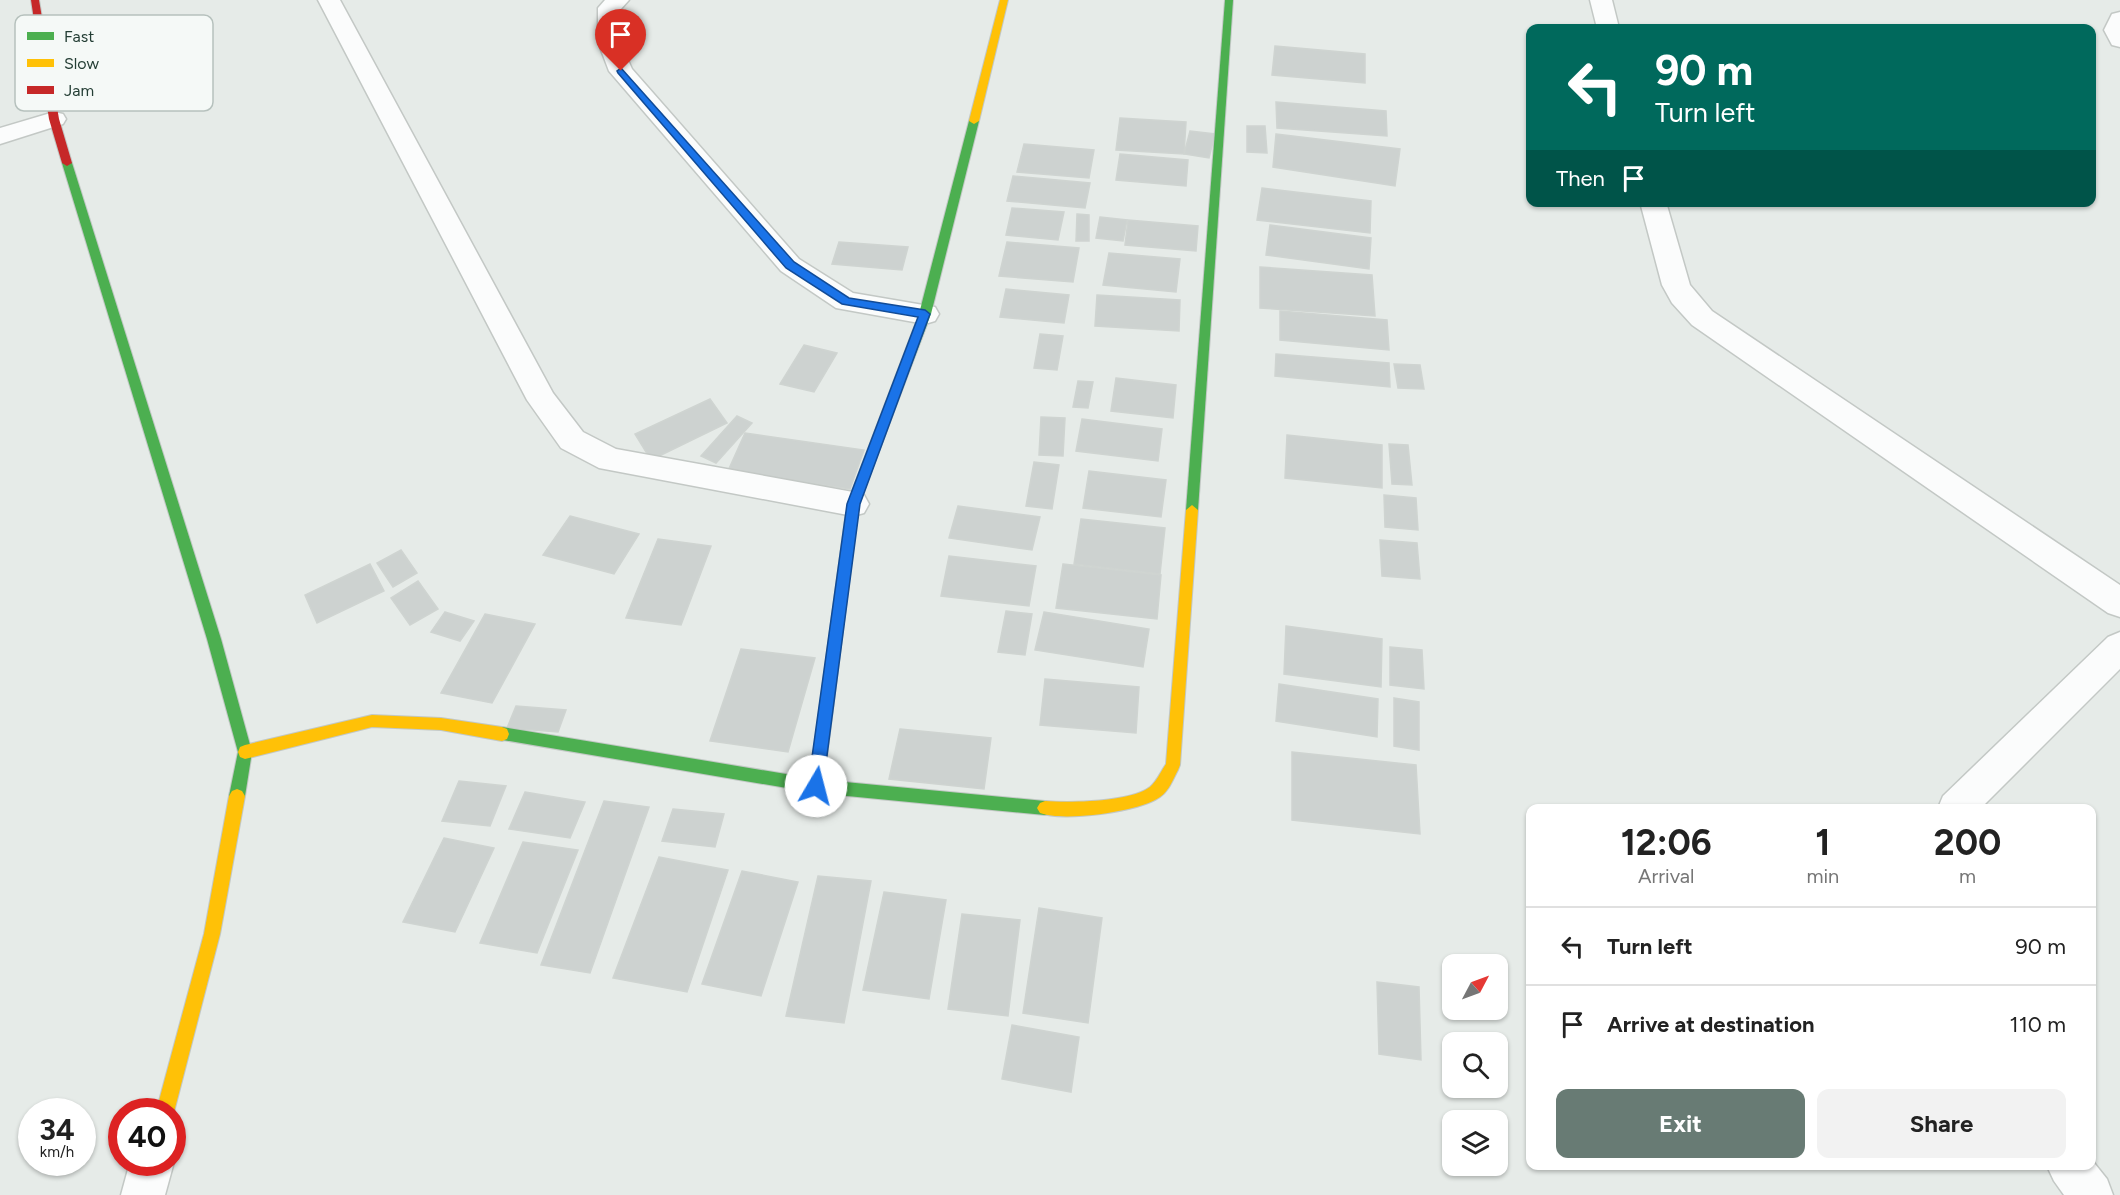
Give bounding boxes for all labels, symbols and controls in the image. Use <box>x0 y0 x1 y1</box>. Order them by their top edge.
pin <box>595 9 646 71</box>
legend <box>15 15 213 111</box>
icon: arrive <box>604 18 637 51</box>
text: Fast <box>64 27 94 46</box>
text: 90 m <box>1655 45 1753 96</box>
icon: left <box>1556 48 1634 126</box>
text: Slow <box>64 54 99 73</box>
text: Jam <box>64 81 94 100</box>
text: Turn left <box>1655 96 1755 129</box>
icon: arrive <box>1617 162 1650 195</box>
text: Then <box>1556 165 1605 192</box>
position arrow <box>784 754 848 818</box>
text: 12:06 <box>1621 821 1712 864</box>
text: 1 <box>1815 821 1830 864</box>
text: 200 <box>1934 821 2001 864</box>
text: Arrival <box>1638 864 1694 888</box>
text: min <box>1806 864 1839 888</box>
text: m <box>1959 864 1976 888</box>
icon: left <box>1556 930 1589 963</box>
text: Turn left <box>1607 933 1693 960</box>
text: 90 m <box>2015 933 2066 960</box>
north arrow <box>1442 954 1508 1020</box>
map controls <box>1442 954 1508 1176</box>
icon: arrive <box>1556 1008 1589 1041</box>
text: Arrive at destination <box>1607 1011 1815 1038</box>
text: 110 m <box>2010 1011 2066 1038</box>
button: search <box>1442 1032 1508 1098</box>
button: Exit <box>1556 1089 1805 1158</box>
button: Share <box>1817 1089 2066 1158</box>
speed limit sign: 40 <box>108 1098 186 1176</box>
button: layers <box>1442 1110 1508 1176</box>
text: 34 <box>39 1111 75 1148</box>
text: km/h <box>40 1143 74 1161</box>

